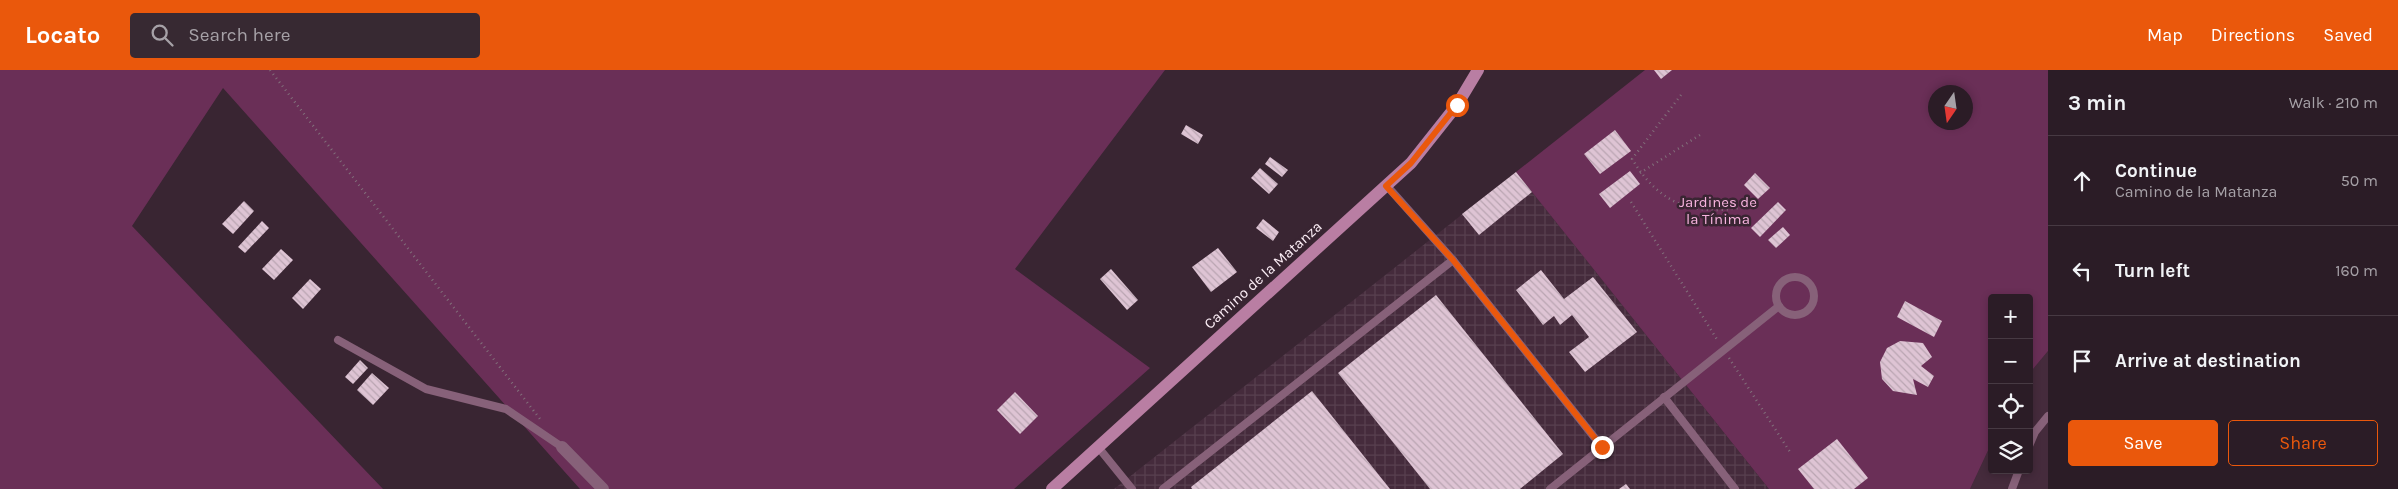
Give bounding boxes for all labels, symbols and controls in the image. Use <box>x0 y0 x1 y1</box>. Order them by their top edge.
search box <box>130 13 480 58</box>
text: Locato <box>25 21 100 49</box>
icon: search <box>148 21 176 49</box>
text: Search here <box>188 24 290 46</box>
text: Map <box>2147 24 2183 46</box>
text: Directions <box>2211 24 2295 46</box>
text: Saved <box>2323 24 2373 46</box>
north arrow <box>1928 85 1973 130</box>
text: 3 min <box>2068 91 2126 115</box>
text: Walk · 210 m <box>2289 93 2378 112</box>
route start <box>1446 94 1469 117</box>
text: Continue <box>2115 160 2197 182</box>
icon: ahead <box>2068 167 2096 195</box>
text: 50 m <box>2341 171 2378 190</box>
text: Camino de la Matanza <box>2115 182 2277 201</box>
park label: Jardines de la Tínima <box>1679 193 1757 228</box>
street label: Camino de la Matanza <box>1200 217 1326 333</box>
icon: left <box>2068 257 2096 285</box>
text: Turn left <box>2115 260 2190 282</box>
text: 160 m <box>2335 261 2378 280</box>
map controls <box>1988 294 2033 474</box>
button: + <box>1988 294 2033 339</box>
button: − <box>1988 339 2033 384</box>
icon: arrive <box>2068 347 2096 375</box>
text: Arrive at destination <box>2115 350 2301 372</box>
button: locate <box>1988 384 2033 429</box>
button: Save <box>2068 420 2218 466</box>
button: Share <box>2228 420 2378 466</box>
button: layers <box>1988 429 2033 474</box>
route end <box>1591 436 1614 459</box>

